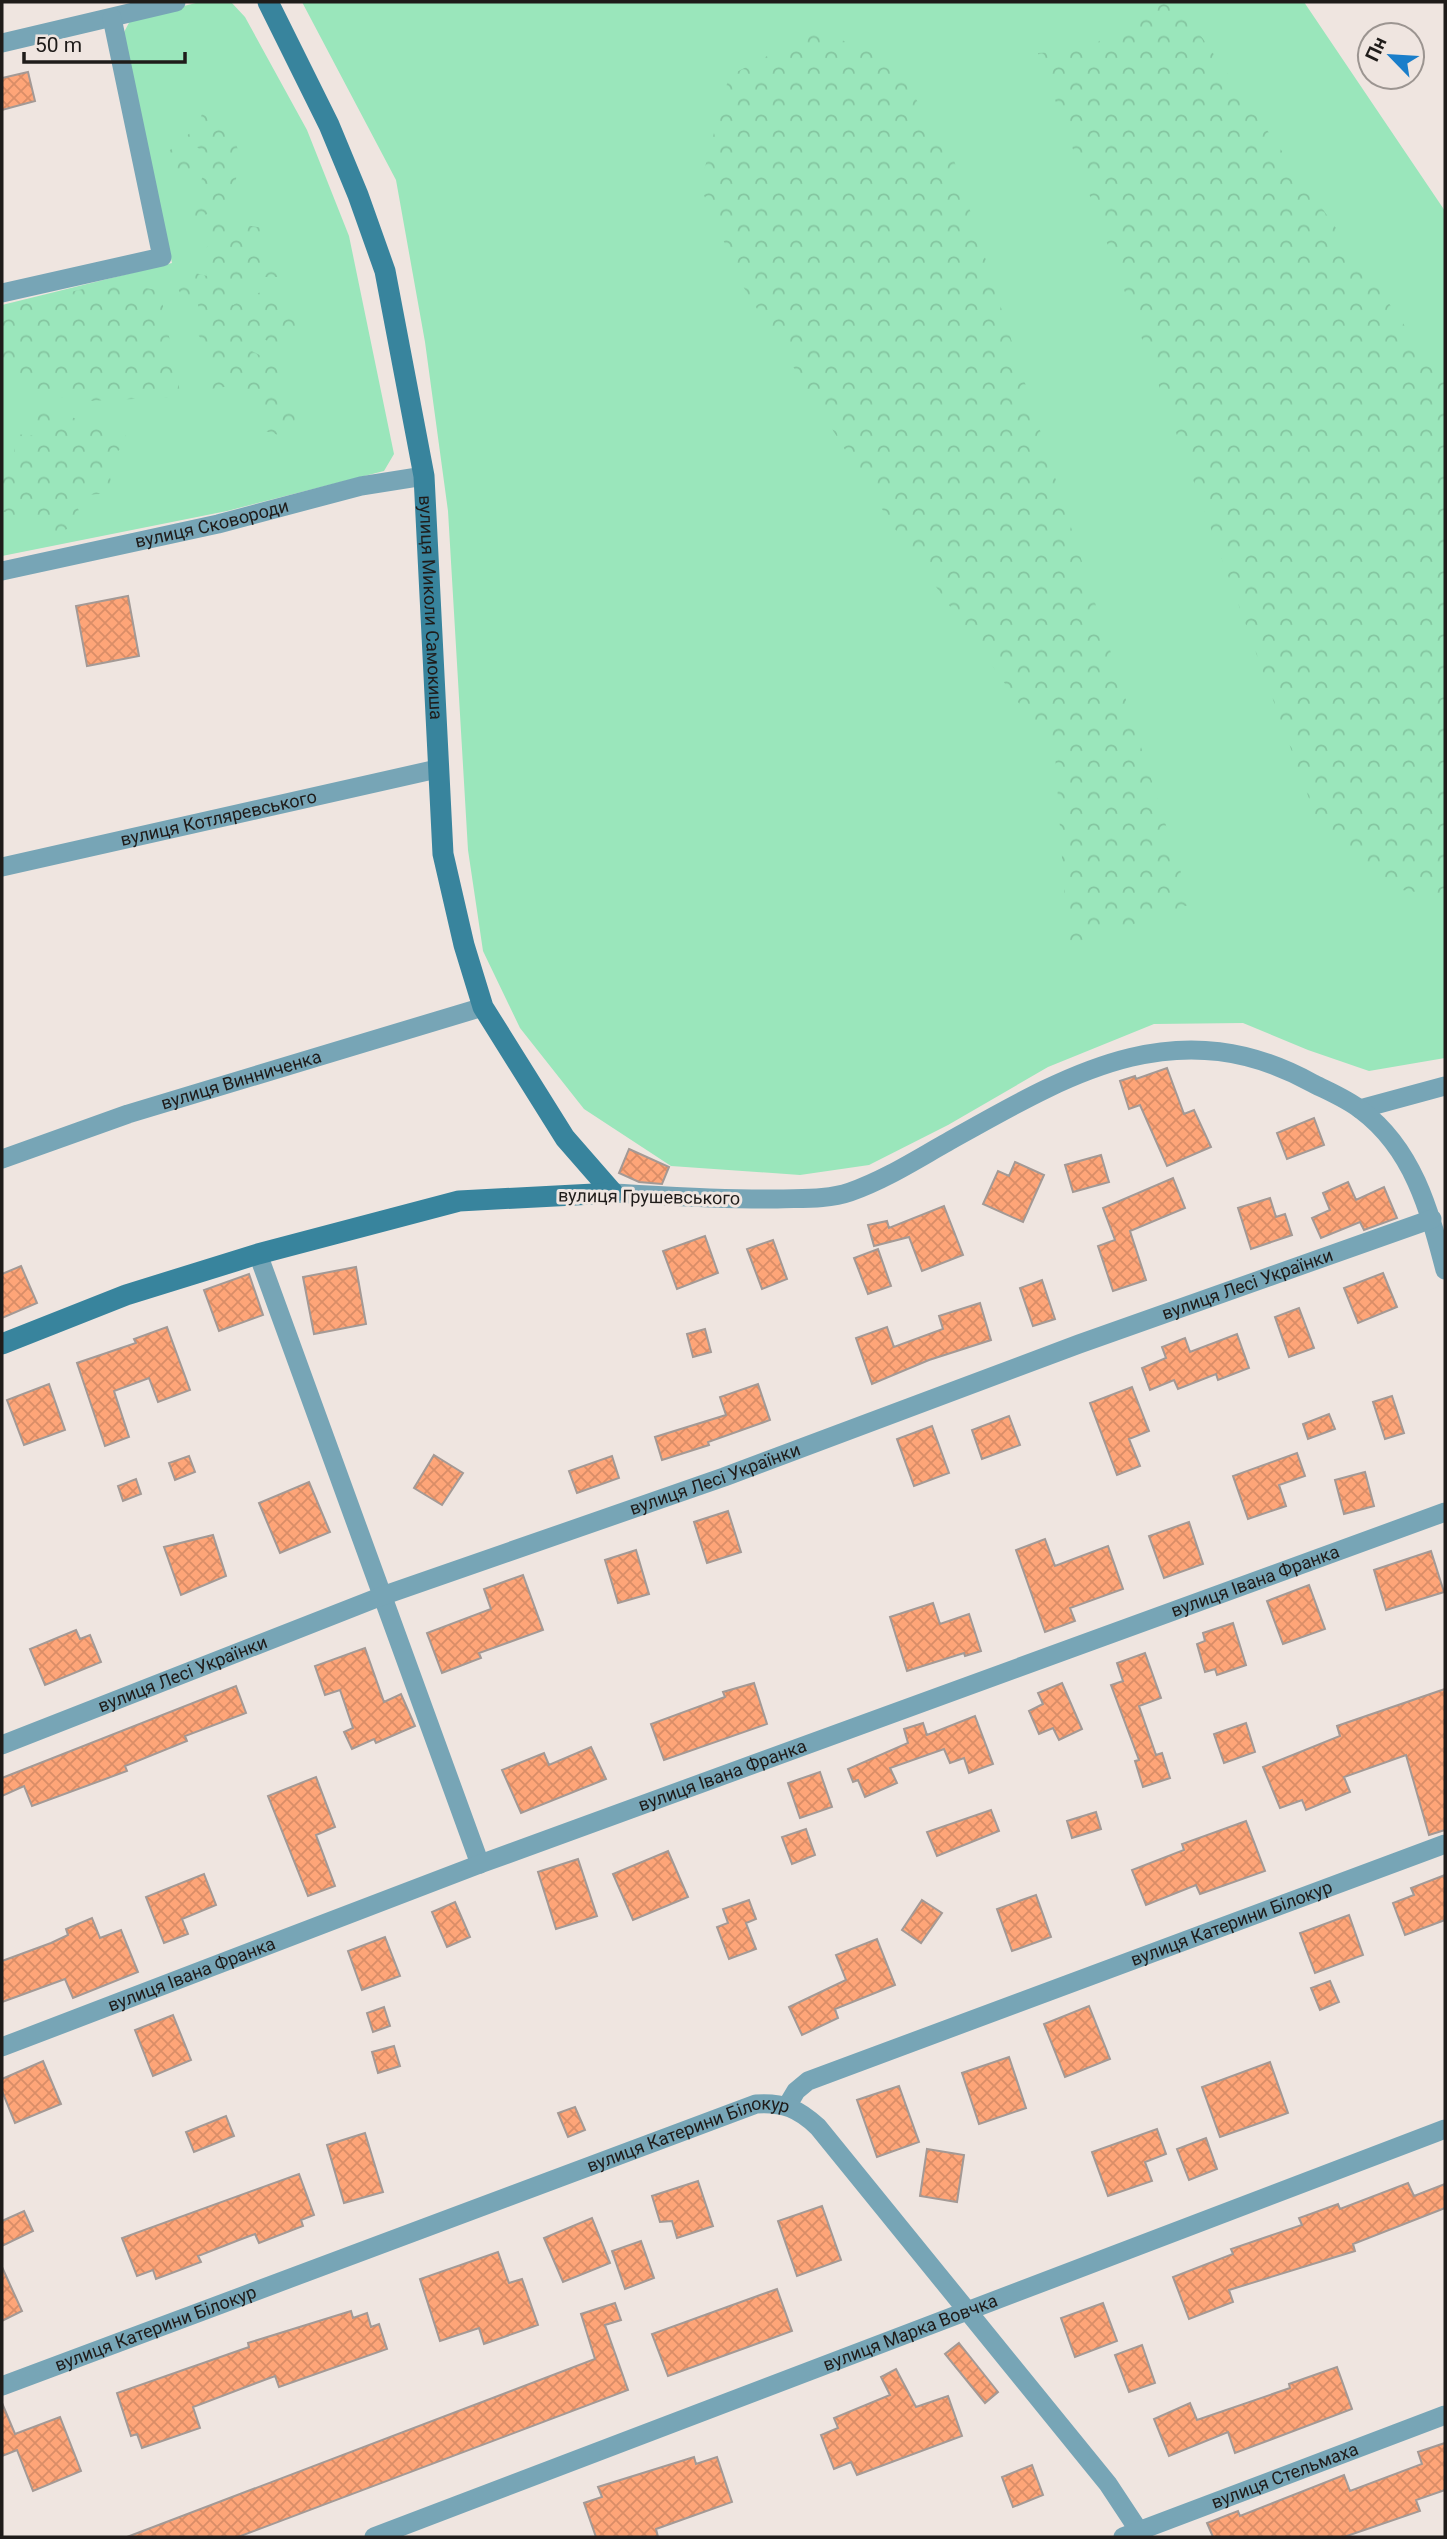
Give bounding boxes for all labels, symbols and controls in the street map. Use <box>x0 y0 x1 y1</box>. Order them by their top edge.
scale bar <box>24 21 186 65</box>
north arrow <box>1356 21 1426 91</box>
text: 50 m <box>35 33 82 57</box>
text: Пн <box>1361 33 1392 65</box>
street label: вулиця Сковороди <box>133 495 291 552</box>
street label: вулиця Миколи Самокиша <box>415 495 447 720</box>
street label: вулиця Котляревського <box>118 785 319 850</box>
street label: вулиця Винниченка <box>158 1045 324 1113</box>
street label: вулиця Грушевського <box>558 1184 740 1209</box>
street label: вулиця Лесі Українки <box>1159 1244 1336 1324</box>
street label: вулиця Лесі Українки <box>627 1438 803 1519</box>
street label: вулиця Івана Франка <box>1168 1540 1342 1621</box>
street label: вулиця Лесі Українки <box>95 1631 270 1716</box>
street label: вулиця Івана Франка <box>635 1735 809 1815</box>
street label: вулиця Катерини Білокур <box>1128 1876 1335 1970</box>
street label: вулиця Івана Франка <box>105 1932 278 2016</box>
street label: вулиця Катерини Білокур <box>584 2093 792 2176</box>
street label: вулиця Катерини Білокур <box>52 2281 259 2375</box>
street label: вулиця Марка Вовчка <box>820 2289 1000 2375</box>
street label: вулиця Стельмаха <box>1208 2438 1361 2513</box>

